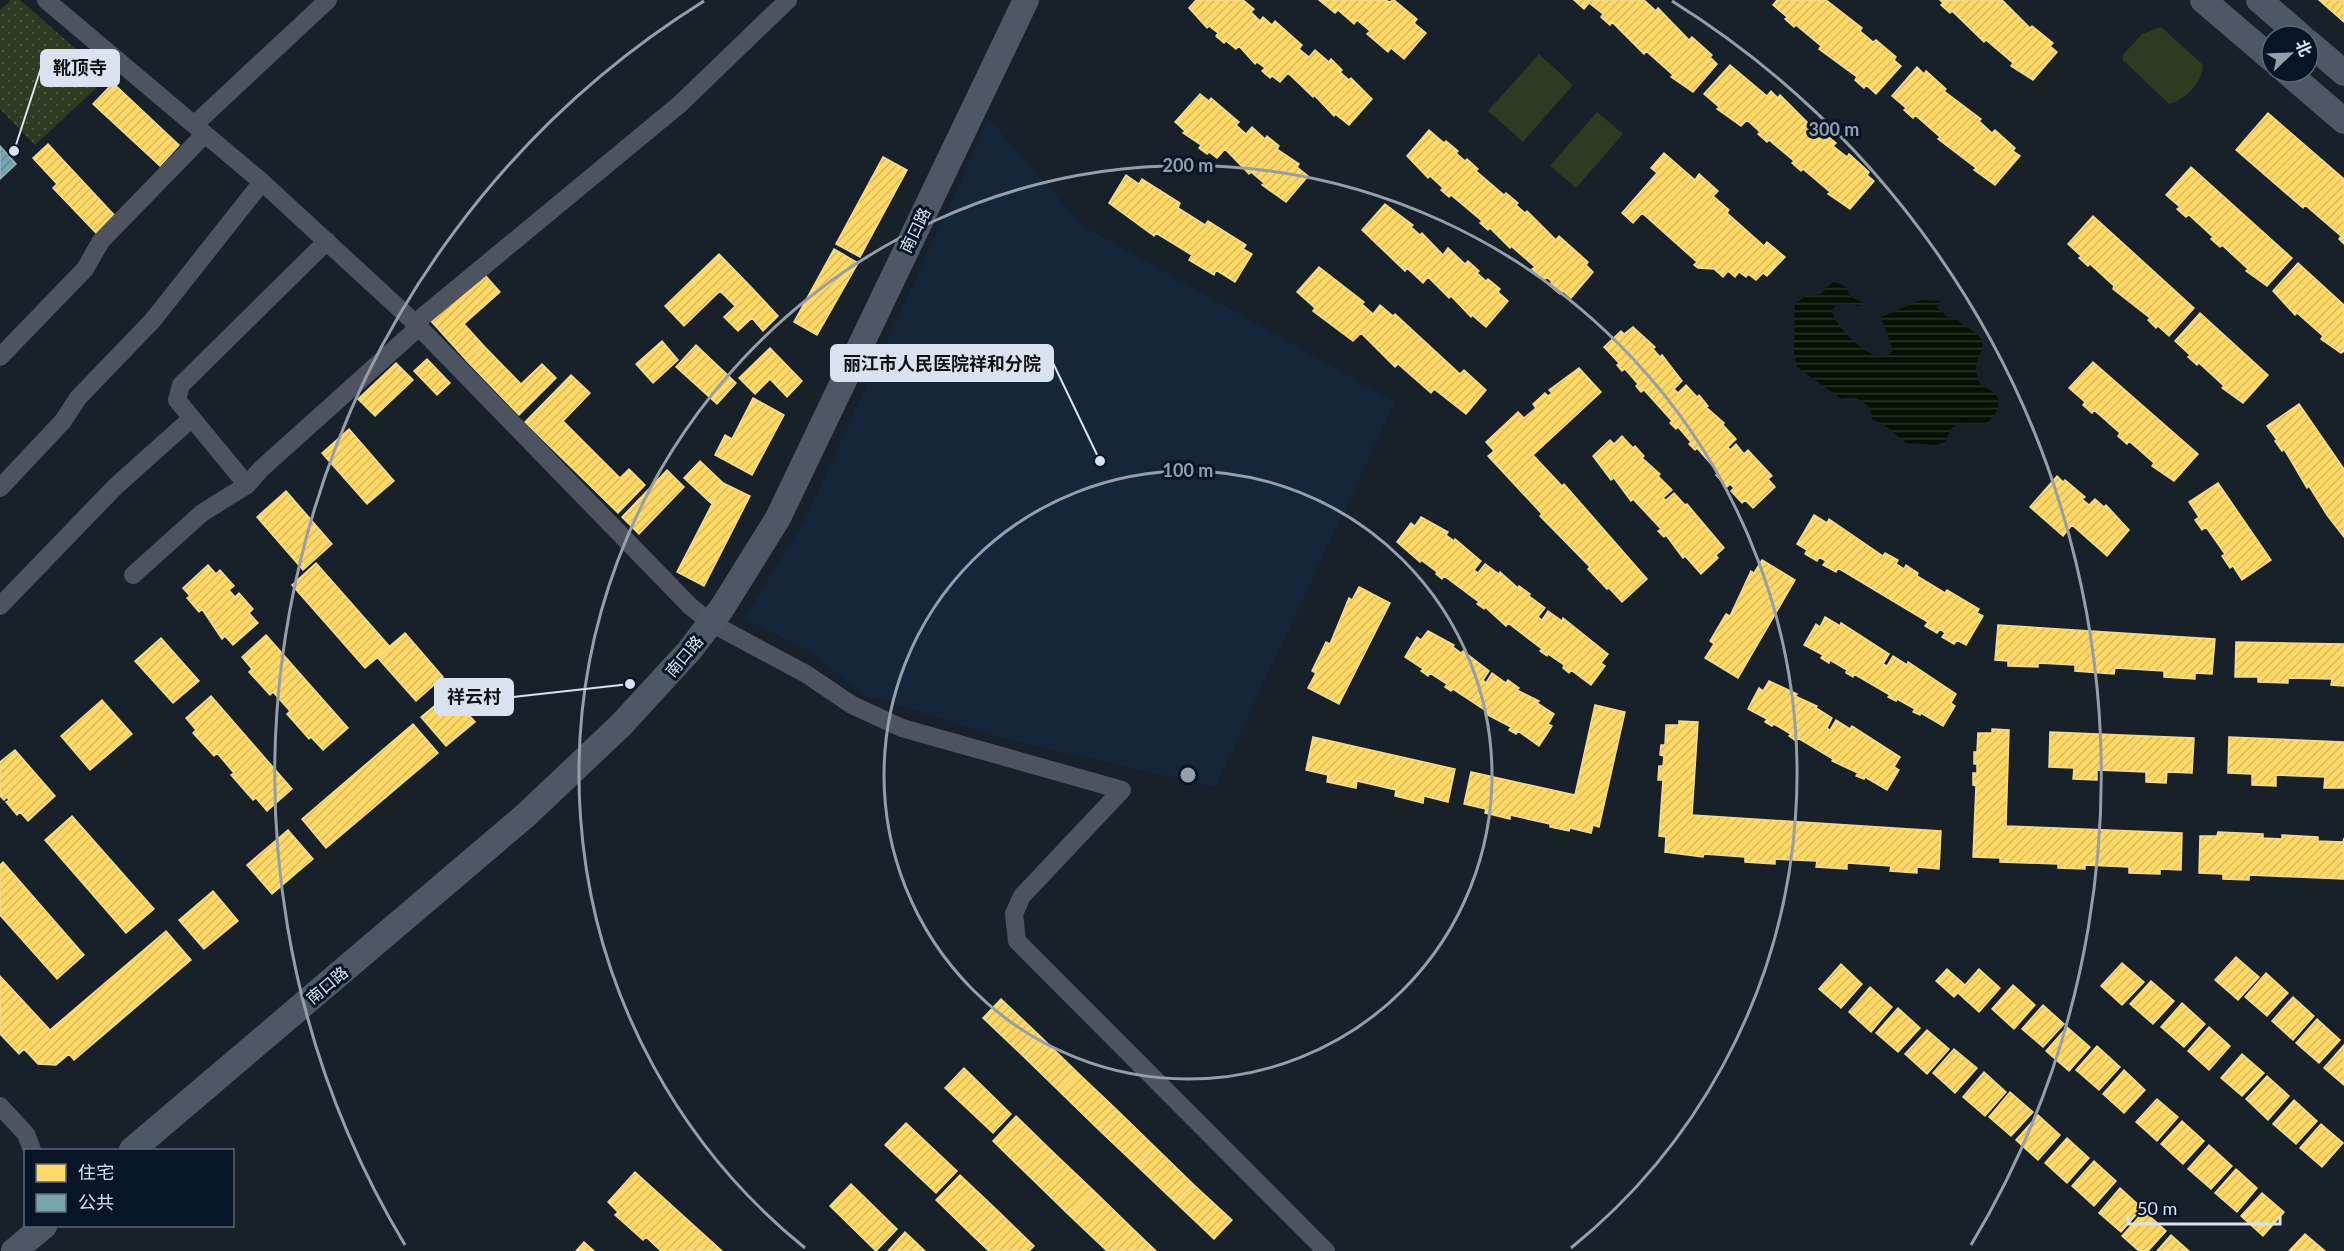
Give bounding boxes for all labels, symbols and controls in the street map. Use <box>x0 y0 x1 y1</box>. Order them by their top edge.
north arrow <box>2260 24 2320 84</box>
text: 北 <box>2292 37 2316 59</box>
callout: 靴顶寺 <box>41 50 119 86</box>
text: 靴顶寺 <box>53 56 107 78</box>
text: 300 m <box>1809 118 1859 140</box>
text: 200 m <box>1163 154 1213 176</box>
street label: 南口路 <box>895 204 934 256</box>
callout: 丽江市人民医院祥和分院 <box>831 345 1053 381</box>
text: 丽江市人民医院祥和分院 <box>843 352 1041 374</box>
text: 100 m <box>1163 459 1213 481</box>
street label: 南口路 <box>661 631 706 680</box>
callout: 祥云村 <box>435 679 513 715</box>
text: 祥云村 <box>447 685 501 707</box>
centre of rings <box>1178 765 1198 785</box>
street label: 南口路 <box>302 962 351 1007</box>
legend <box>24 1149 234 1227</box>
text: 住宅 <box>78 1161 114 1183</box>
scale bar <box>2128 1188 2280 1226</box>
text: 公共 <box>78 1191 114 1213</box>
text: 50 m <box>2137 1197 2177 1219</box>

